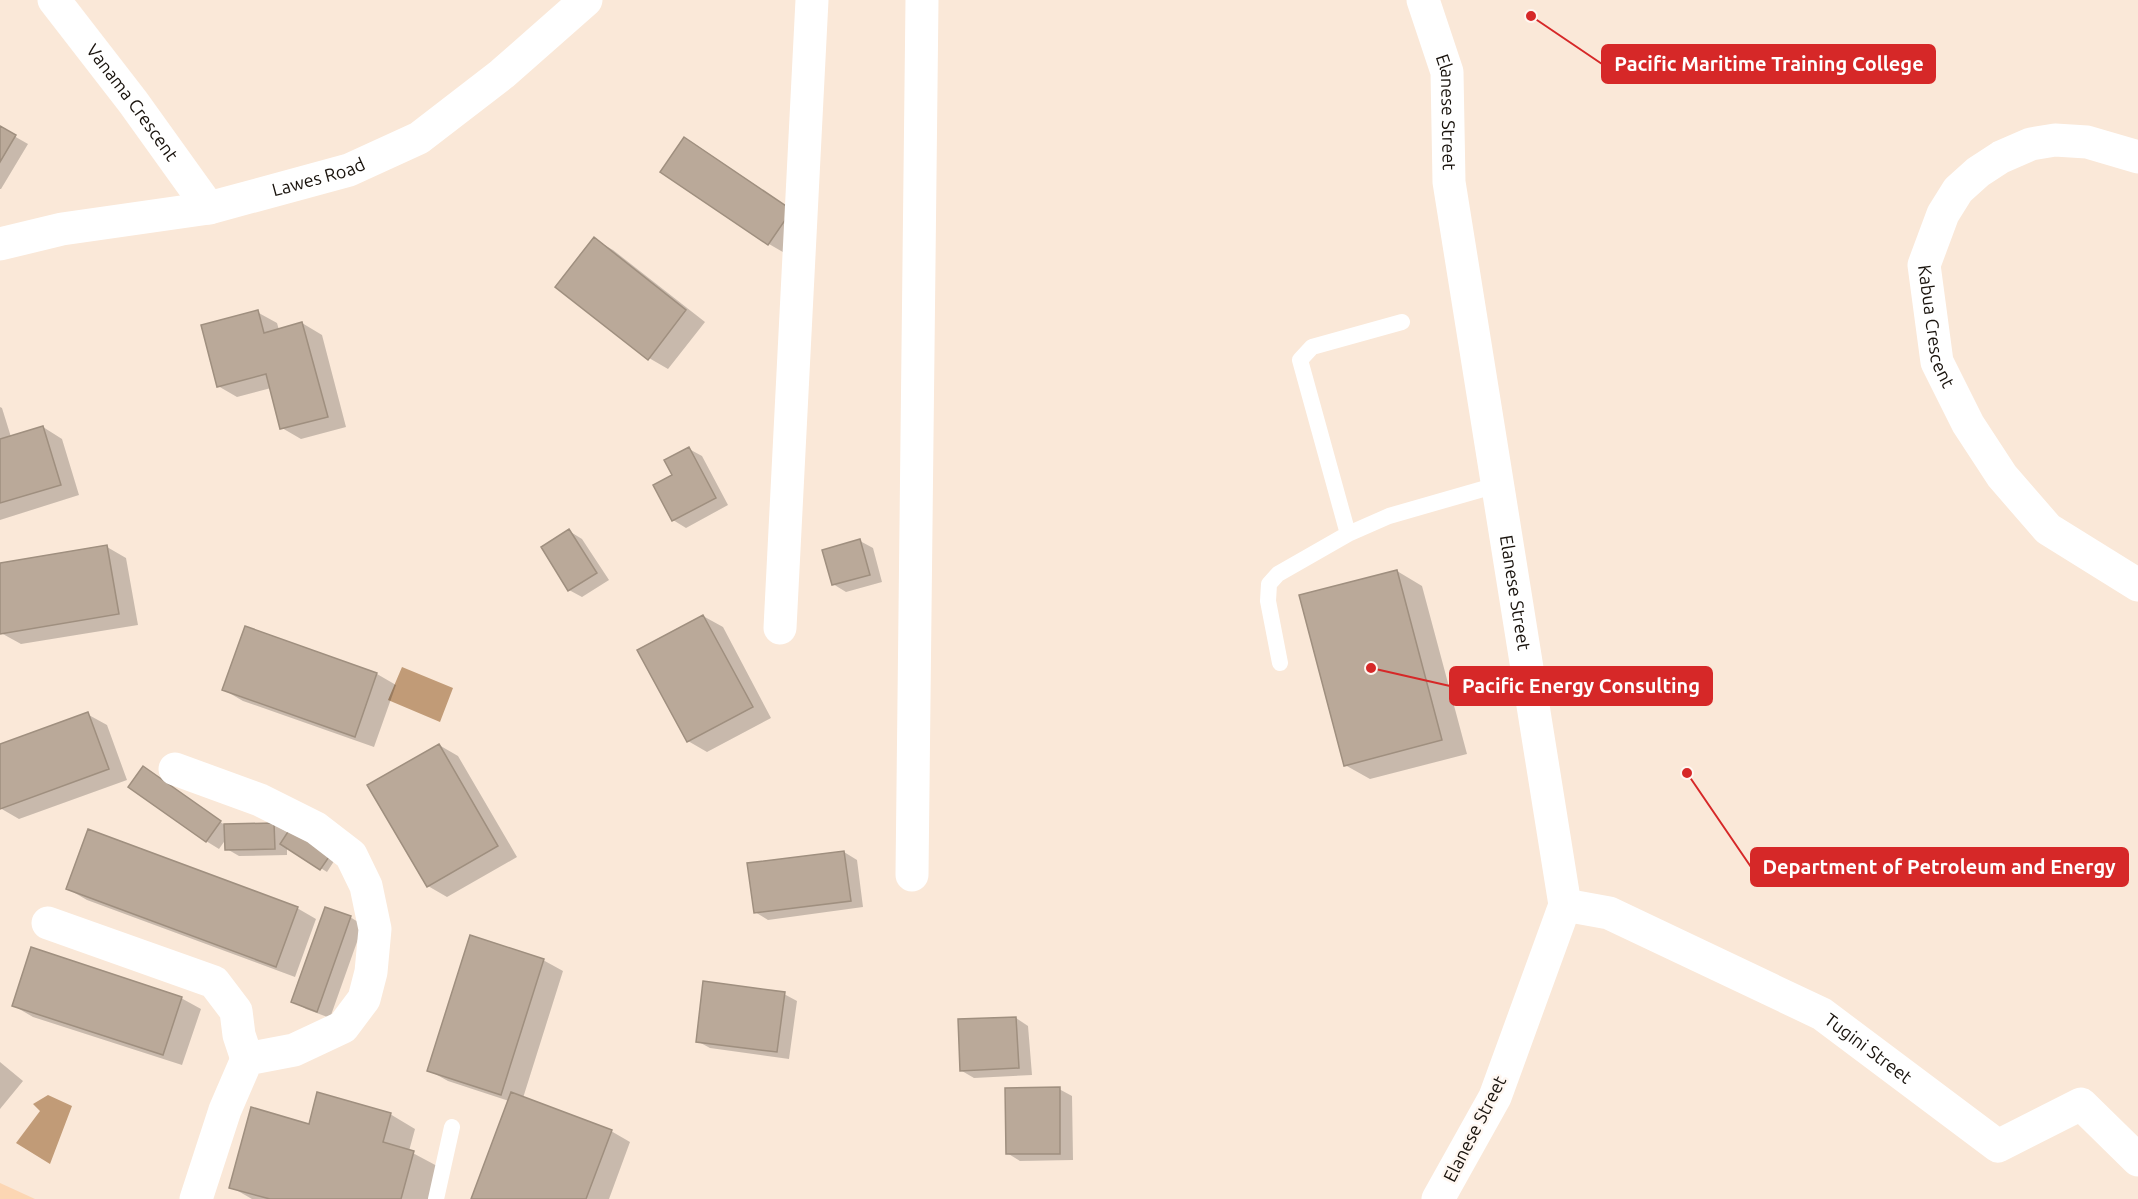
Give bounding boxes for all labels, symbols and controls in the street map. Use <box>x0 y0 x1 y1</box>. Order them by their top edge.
street label: Vanama Crescent <box>83 40 183 164</box>
callout: Pacific Maritime Training College <box>1602 45 1935 83</box>
street label: Elanese Street <box>1433 51 1460 171</box>
text: Pacific Maritime Training College <box>1614 52 1924 75</box>
street label: Lawes Road <box>270 153 368 199</box>
street label: Kabua Crescent <box>1915 263 1959 391</box>
street label: Elanese Street <box>1497 534 1535 652</box>
callout: Pacific Energy Consulting <box>1450 667 1712 705</box>
text: Pacific Energy Consulting <box>1462 674 1700 697</box>
callout: Department of Petroleum and Energy <box>1751 848 2128 886</box>
text: Department of Petroleum and Energy <box>1762 855 2116 878</box>
street label: Tugini Street <box>1821 1009 1916 1087</box>
street label: Elanese Street <box>1439 1072 1509 1185</box>

